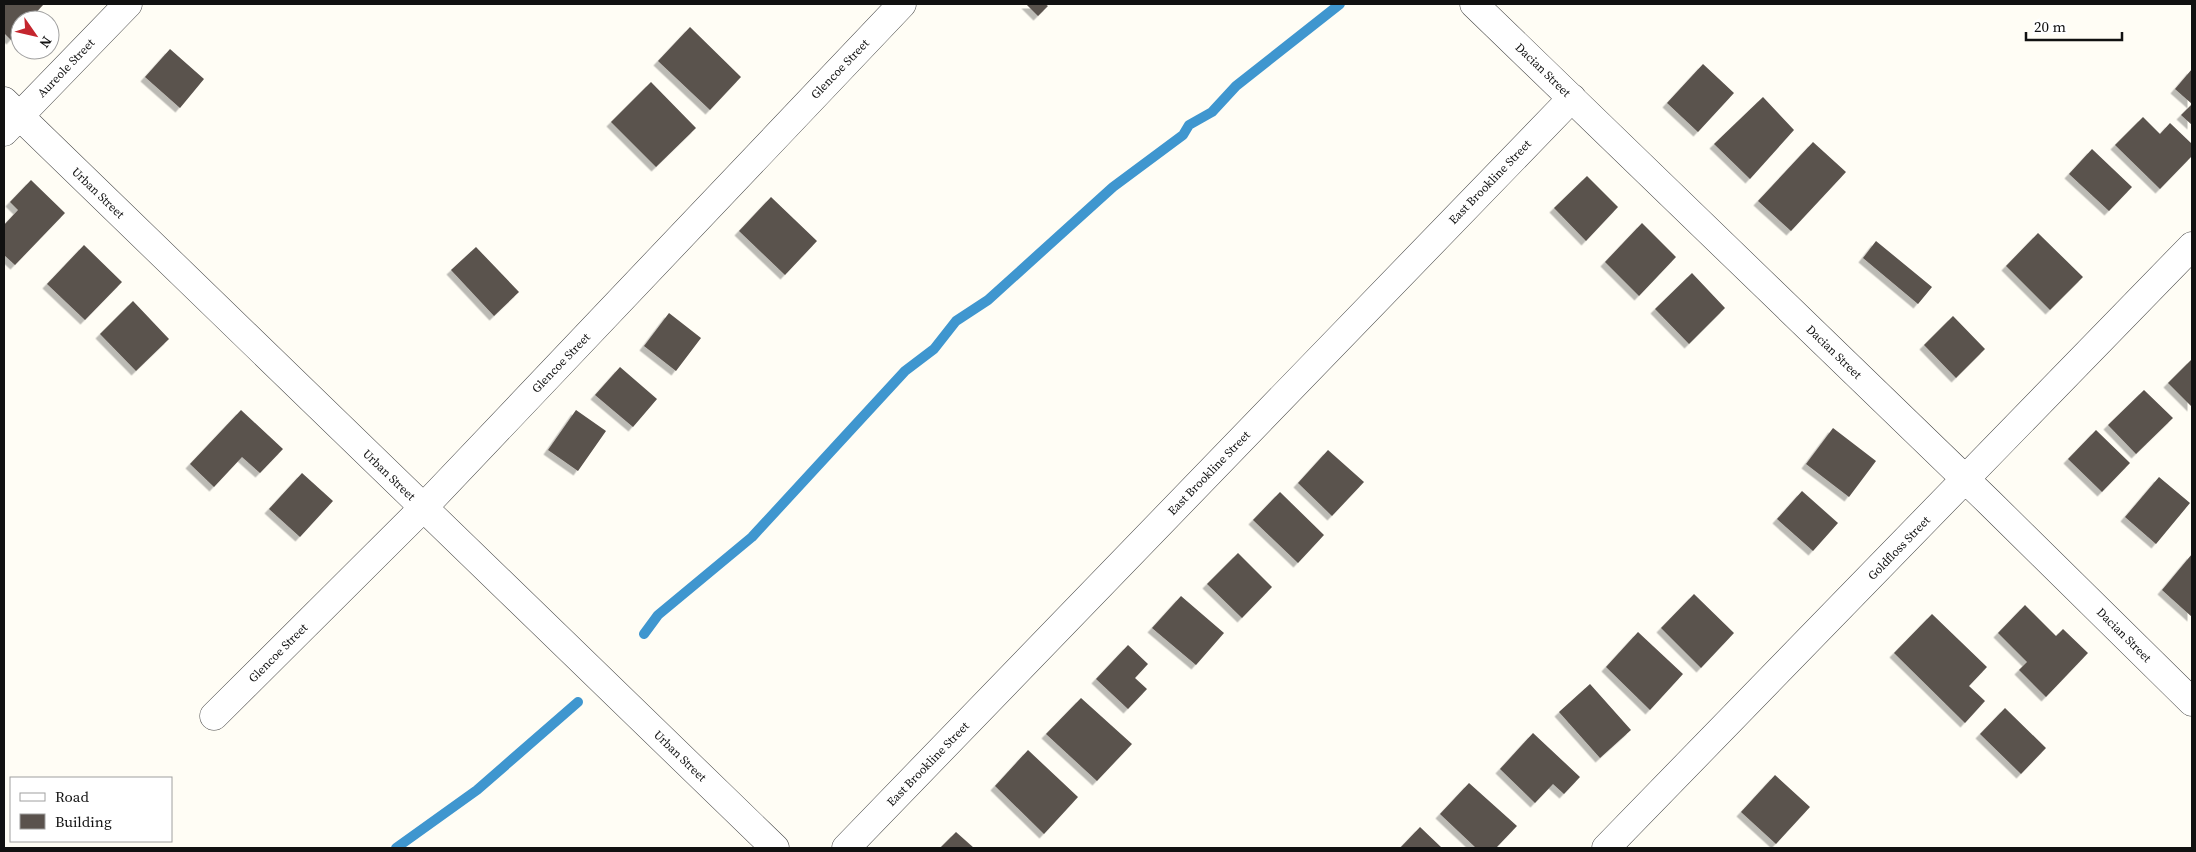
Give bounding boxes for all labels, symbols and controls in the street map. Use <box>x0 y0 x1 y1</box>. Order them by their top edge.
north arrow <box>10 10 60 60</box>
scale bar <box>2026 10 2122 42</box>
text: 20 m <box>2034 16 2066 37</box>
text: N <box>35 32 57 52</box>
street label: Aureole Street <box>34 35 98 101</box>
street label: Glencoe Street <box>807 35 873 102</box>
street label: Dacian Street <box>1512 40 1574 101</box>
street label: East Brookline Street <box>1445 136 1535 228</box>
street label: Urban Street <box>68 164 128 222</box>
street label: Dacian Street <box>1803 322 1865 383</box>
street label: Glencoe Street <box>528 329 594 396</box>
street label: East Brookline Street <box>1164 427 1254 519</box>
street label: Urban Street <box>359 446 419 504</box>
street label: Goldfloss Street <box>1864 512 1934 583</box>
street label: Dacian Street <box>2093 604 2155 666</box>
street label: Glencoe Street <box>245 620 311 686</box>
street label: East Brookline Street <box>883 718 973 810</box>
street label: Urban Street <box>650 727 710 785</box>
legend <box>10 777 172 842</box>
text: Road <box>55 786 89 807</box>
text: Building <box>55 811 112 832</box>

